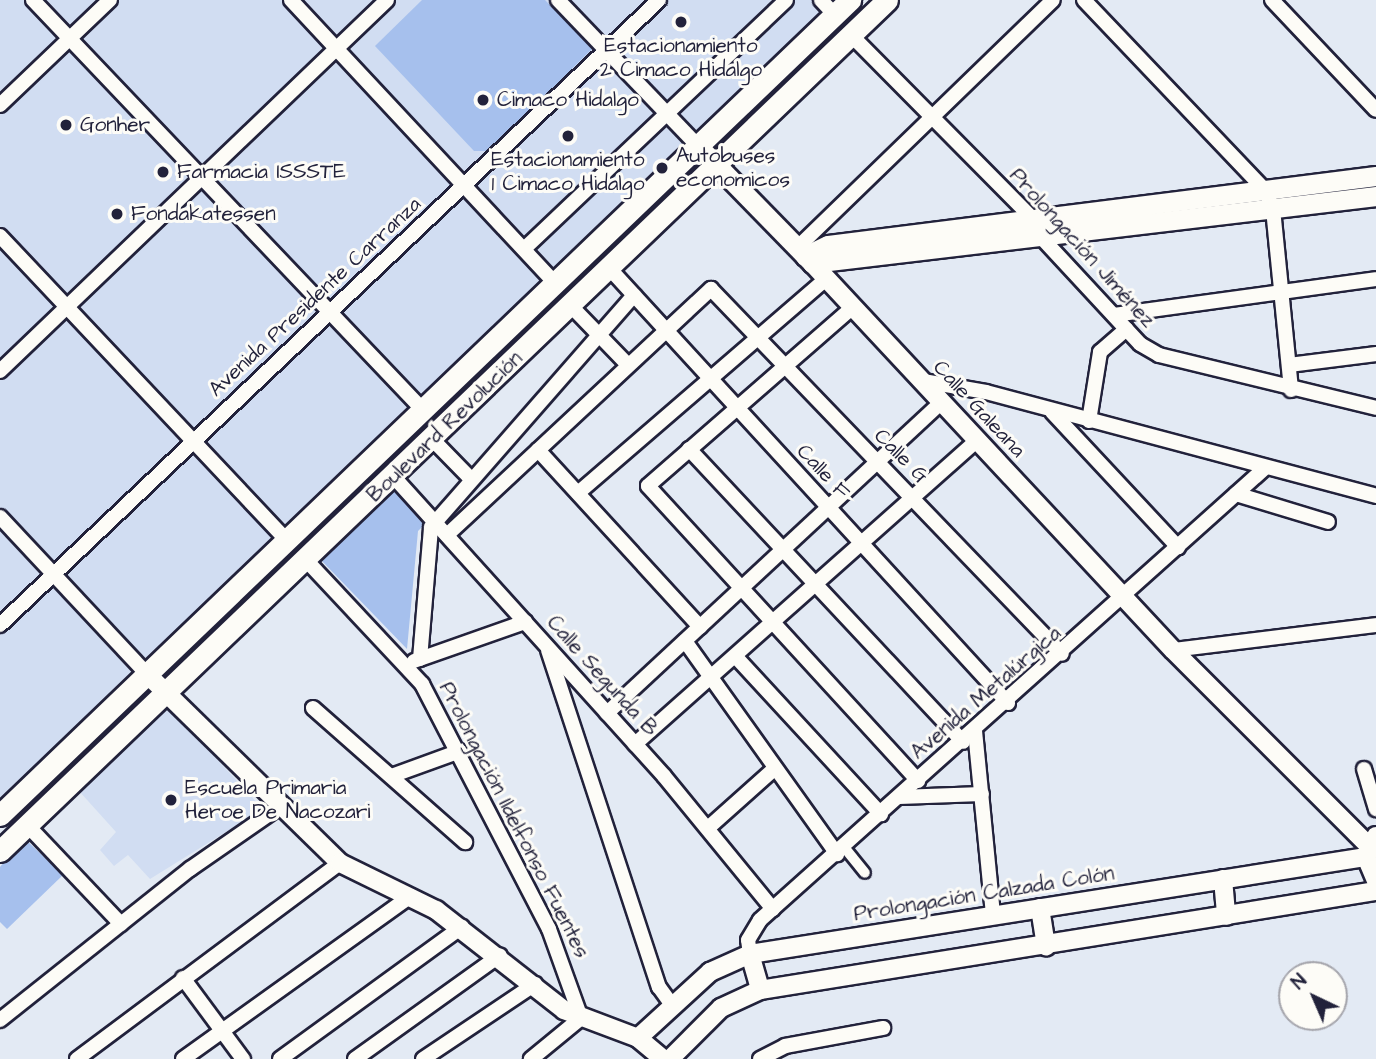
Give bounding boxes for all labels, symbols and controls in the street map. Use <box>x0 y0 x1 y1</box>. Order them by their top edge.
marker: Estacionamiento 2 Cimaco Hidalgo <box>673 14 689 30</box>
place label: Estacionamiento 2 Cimaco Hidalgo <box>600 33 762 83</box>
place label: Cimaco Hidalgo <box>497 87 639 113</box>
marker: Cimaco Hidalgo <box>475 92 491 108</box>
place label: Gonher <box>80 112 150 138</box>
marker: Gonher <box>58 117 74 133</box>
marker: Estacionamiento 1 Cimaco Hidalgo <box>560 128 576 144</box>
place label: Autobuses economicos <box>676 143 790 193</box>
place label: Estacionamiento 1 Cimaco Hidalgo <box>491 147 645 197</box>
place label: Farmacia ISSSTE <box>177 159 346 185</box>
marker: Autobuses economicos <box>654 160 670 176</box>
street label: Prolongación Jiménez <box>1004 163 1160 333</box>
marker: Farmacia ISSSTE <box>155 164 171 180</box>
street label: Avenida Presidente Carranza <box>204 192 426 402</box>
place label: Fondakatessen <box>131 201 276 227</box>
marker: Fondakatessen <box>109 206 125 222</box>
street label: Boulevard Revolución <box>362 346 528 508</box>
street label: Calle Galeana <box>928 355 1030 463</box>
street label: Calle G <box>869 424 933 488</box>
street label: Calle F <box>791 439 855 505</box>
street label: Calle Segunda B <box>541 611 663 741</box>
street label: Avenida Metalúrgica <box>906 621 1066 765</box>
street label: Prolongación Ildelfonso Fuentes <box>433 678 595 962</box>
place label: Escuela Primaria Heroe De Nacozari <box>185 775 370 825</box>
marker: Escuela Primaria Heroe De Nacozari <box>163 792 179 808</box>
street label: Prolongación Calzada Colón <box>852 861 1116 927</box>
north arrow <box>1278 961 1348 1031</box>
text: N <box>1286 968 1313 996</box>

